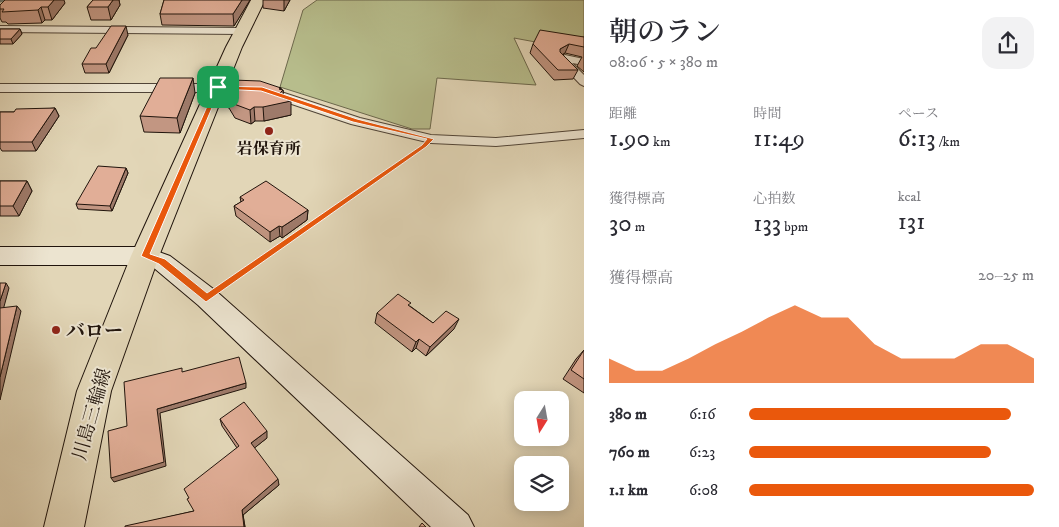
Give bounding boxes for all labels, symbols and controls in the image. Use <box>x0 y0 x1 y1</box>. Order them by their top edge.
text: 朝のラン <box>609 15 721 50</box>
button: share <box>982 17 1034 69</box>
text: 08:06 · 5 × 380 m <box>609 52 718 72</box>
pin <box>197 66 239 108</box>
icon: arrive <box>204 73 232 101</box>
text: 距離 <box>609 105 637 123</box>
text: 時間 <box>753 105 781 123</box>
text: ペース <box>898 105 939 123</box>
text: 1.90 <box>609 123 650 154</box>
text: 11:49 <box>753 123 805 154</box>
text: 6:13 <box>898 123 936 154</box>
marker: 岩保育所 <box>263 125 275 137</box>
text: km <box>650 133 671 151</box>
text: /km <box>936 133 960 151</box>
place label: 岩保育所 <box>237 139 301 159</box>
text: kcal <box>898 188 921 206</box>
text: 獲得標高 <box>609 190 665 208</box>
text: 心拍数 <box>753 190 795 208</box>
text: 131 <box>898 206 925 237</box>
text: 30 <box>609 208 632 239</box>
text: 133 <box>753 208 781 239</box>
text: m <box>632 218 645 236</box>
text: bpm <box>781 218 808 236</box>
text: 20–25 m <box>978 265 1034 285</box>
text: 獲得標高 <box>609 268 673 288</box>
place label: バロー <box>66 320 123 343</box>
marker: バロー <box>50 324 62 336</box>
street label: 川島三輪線 <box>68 366 117 463</box>
north arrow <box>514 391 569 446</box>
map controls <box>514 391 569 511</box>
text: 380 m <box>609 404 647 424</box>
text: 6:16 <box>689 404 716 424</box>
text: 760 m <box>609 442 650 462</box>
text: 6:23 <box>689 442 715 462</box>
button: layers <box>514 456 569 511</box>
text: 1.1 km <box>609 480 648 500</box>
text: 6:08 <box>689 480 718 500</box>

